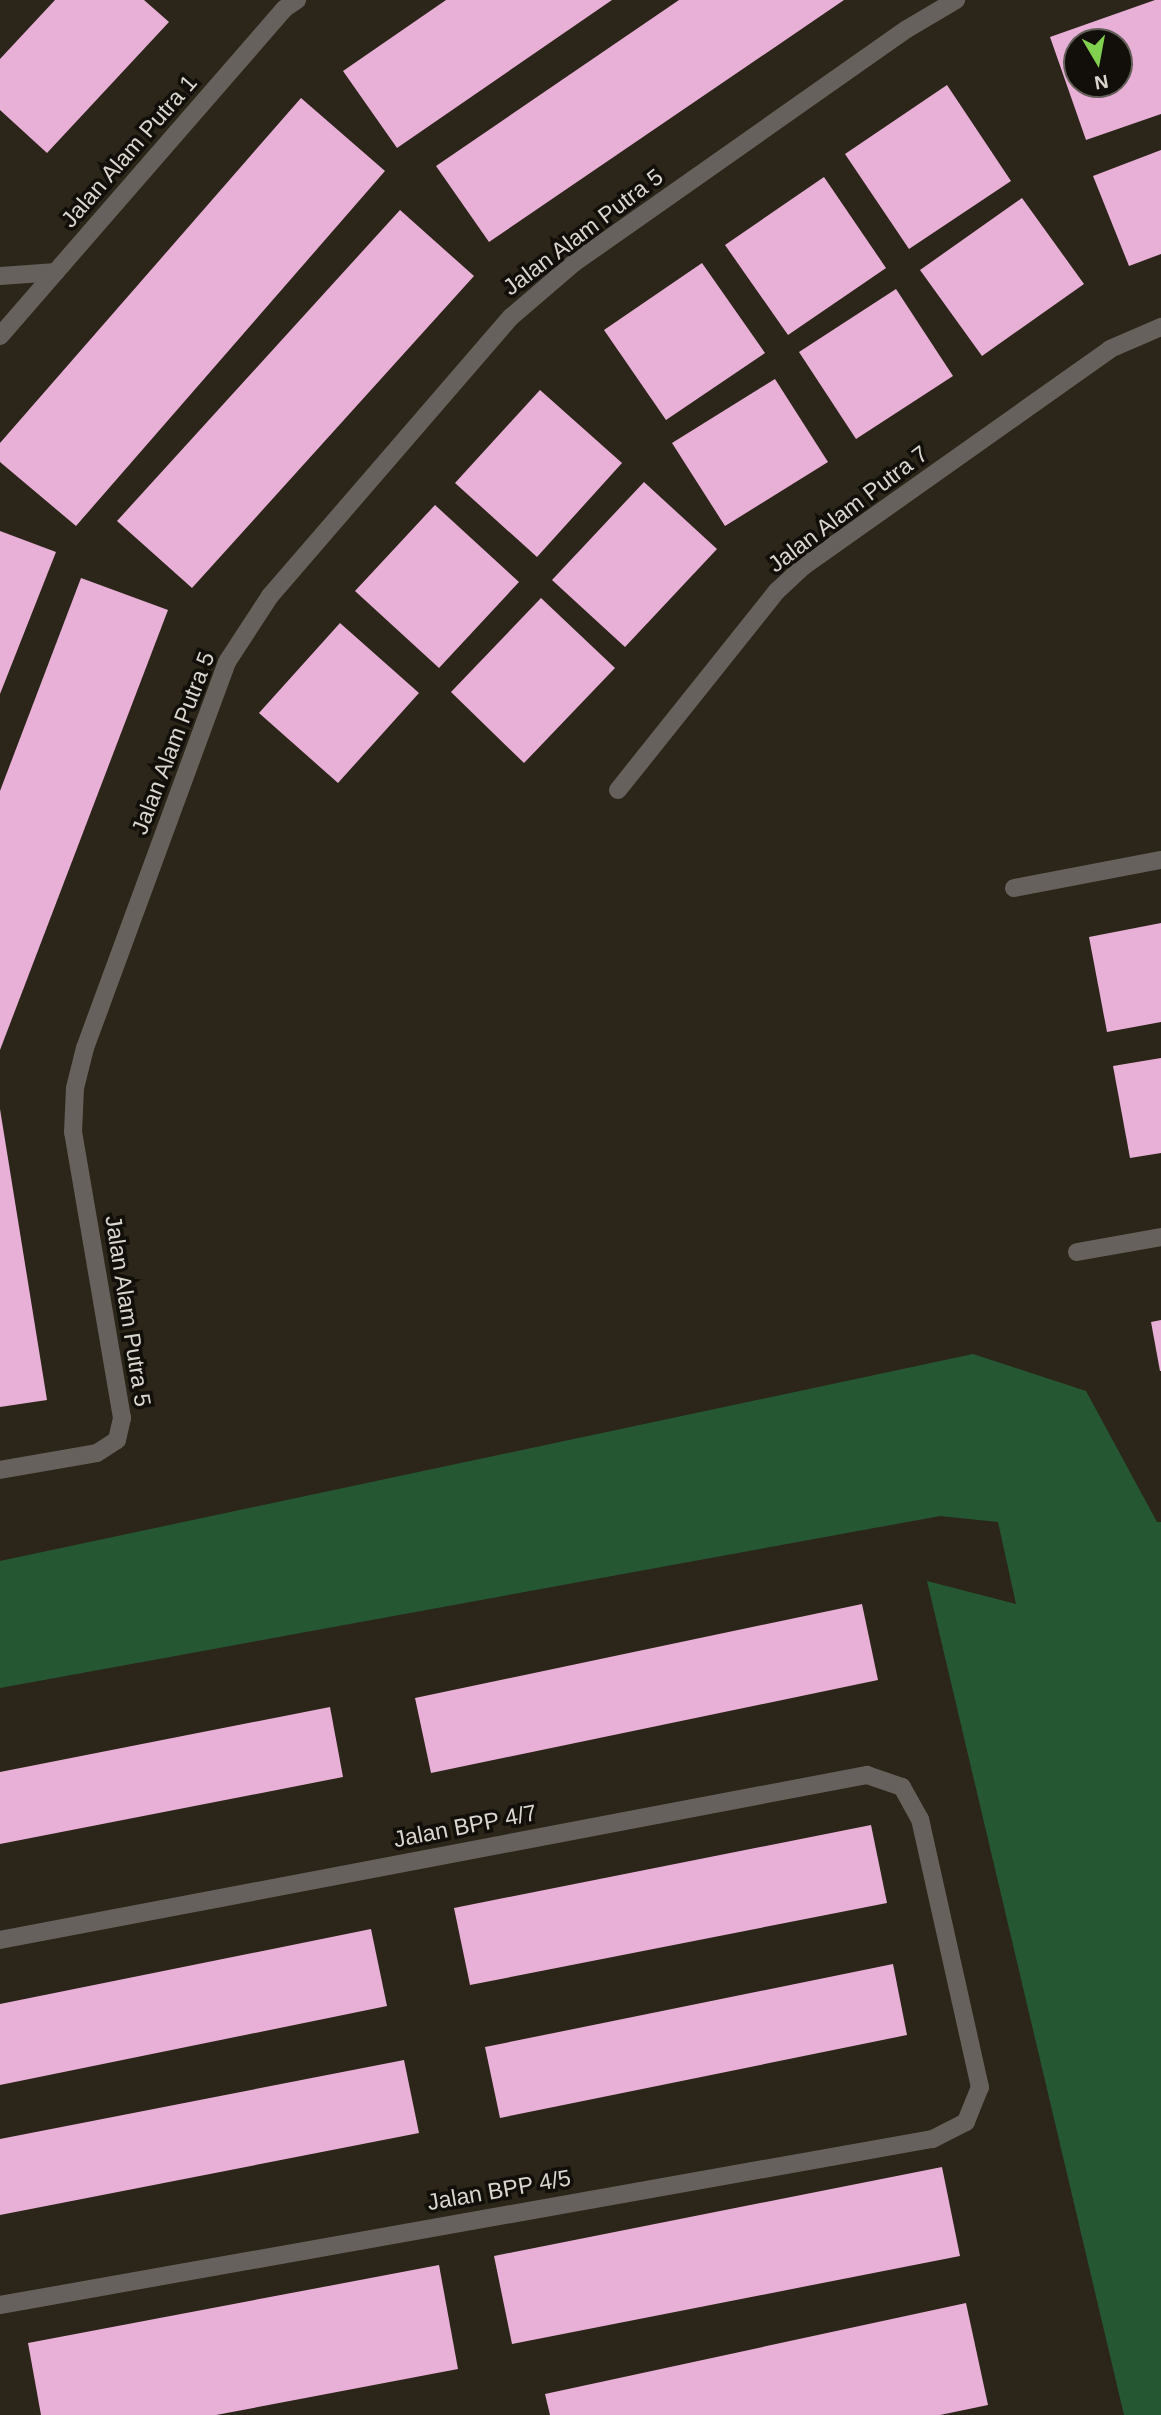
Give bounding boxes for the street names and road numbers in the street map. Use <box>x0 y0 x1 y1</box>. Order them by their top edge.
street label: Jalan Alam Putra 1 <box>55 69 203 233</box>
street label: Jalan Alam Putra 5 <box>497 163 669 301</box>
street label: Jalan Alam Putra 7 <box>762 440 934 578</box>
street label: Jalan Alam Putra 5 <box>125 647 221 839</box>
street label: Jalan Alam Putra 5 <box>99 1213 157 1409</box>
street label: Jalan BPP 4/7 <box>391 1799 539 1853</box>
street label: Jalan BPP 4/5 <box>425 2164 573 2216</box>

